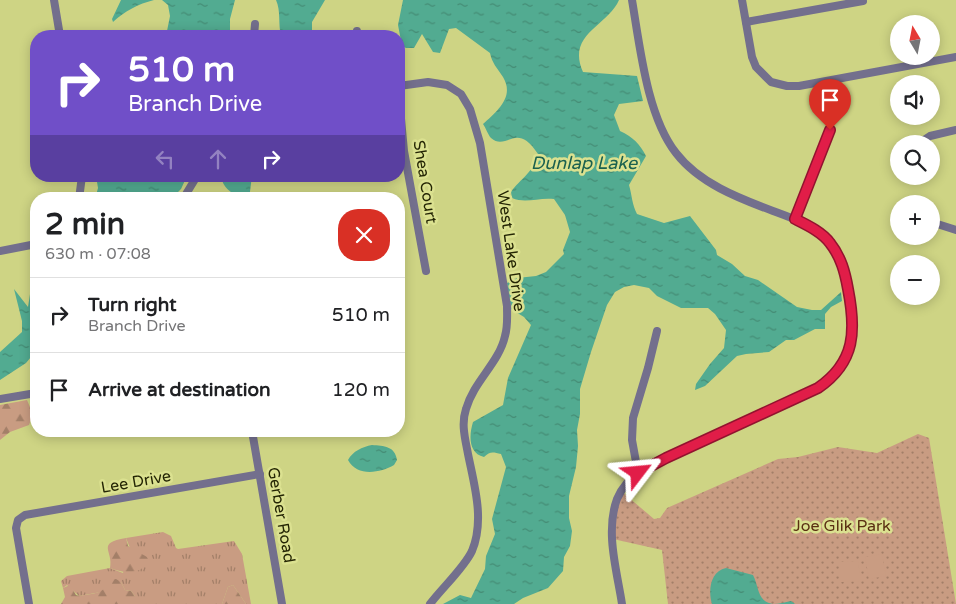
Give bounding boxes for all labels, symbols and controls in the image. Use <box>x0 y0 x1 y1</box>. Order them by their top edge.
north arrow <box>890 15 940 65</box>
map controls <box>890 15 940 305</box>
text: 510 m <box>128 49 235 91</box>
icon: right <box>45 50 110 115</box>
button: sound <box>890 75 940 125</box>
pin <box>809 79 851 130</box>
icon: arrive <box>816 86 844 114</box>
text: Branch Drive <box>128 91 262 117</box>
button: search <box>890 135 940 185</box>
street label: Shea Court <box>409 139 441 225</box>
icon: left <box>151 145 179 173</box>
icon: ahead <box>204 145 232 173</box>
icon: right <box>257 145 285 173</box>
water label: Dunlap Lake <box>531 152 638 174</box>
street label: West Lake Drive <box>493 189 529 313</box>
button: + <box>890 195 940 245</box>
text: 2 min <box>45 206 125 243</box>
button: close <box>338 209 390 261</box>
text: 630 m · 07:08 <box>45 244 151 264</box>
button: − <box>890 255 940 305</box>
text: Turn right <box>88 294 176 316</box>
icon: right <box>45 301 73 329</box>
text: 510 m <box>332 304 390 326</box>
text: Branch Drive <box>88 316 186 336</box>
icon: arrive <box>45 376 73 404</box>
text: Arrive at destination <box>88 379 271 401</box>
text: 120 m <box>332 379 390 401</box>
position arrow <box>611 446 663 498</box>
street label: Lee Drive <box>99 466 173 498</box>
street label: Gerber Road <box>263 466 299 564</box>
park label: Joe Glik Park <box>793 516 891 536</box>

